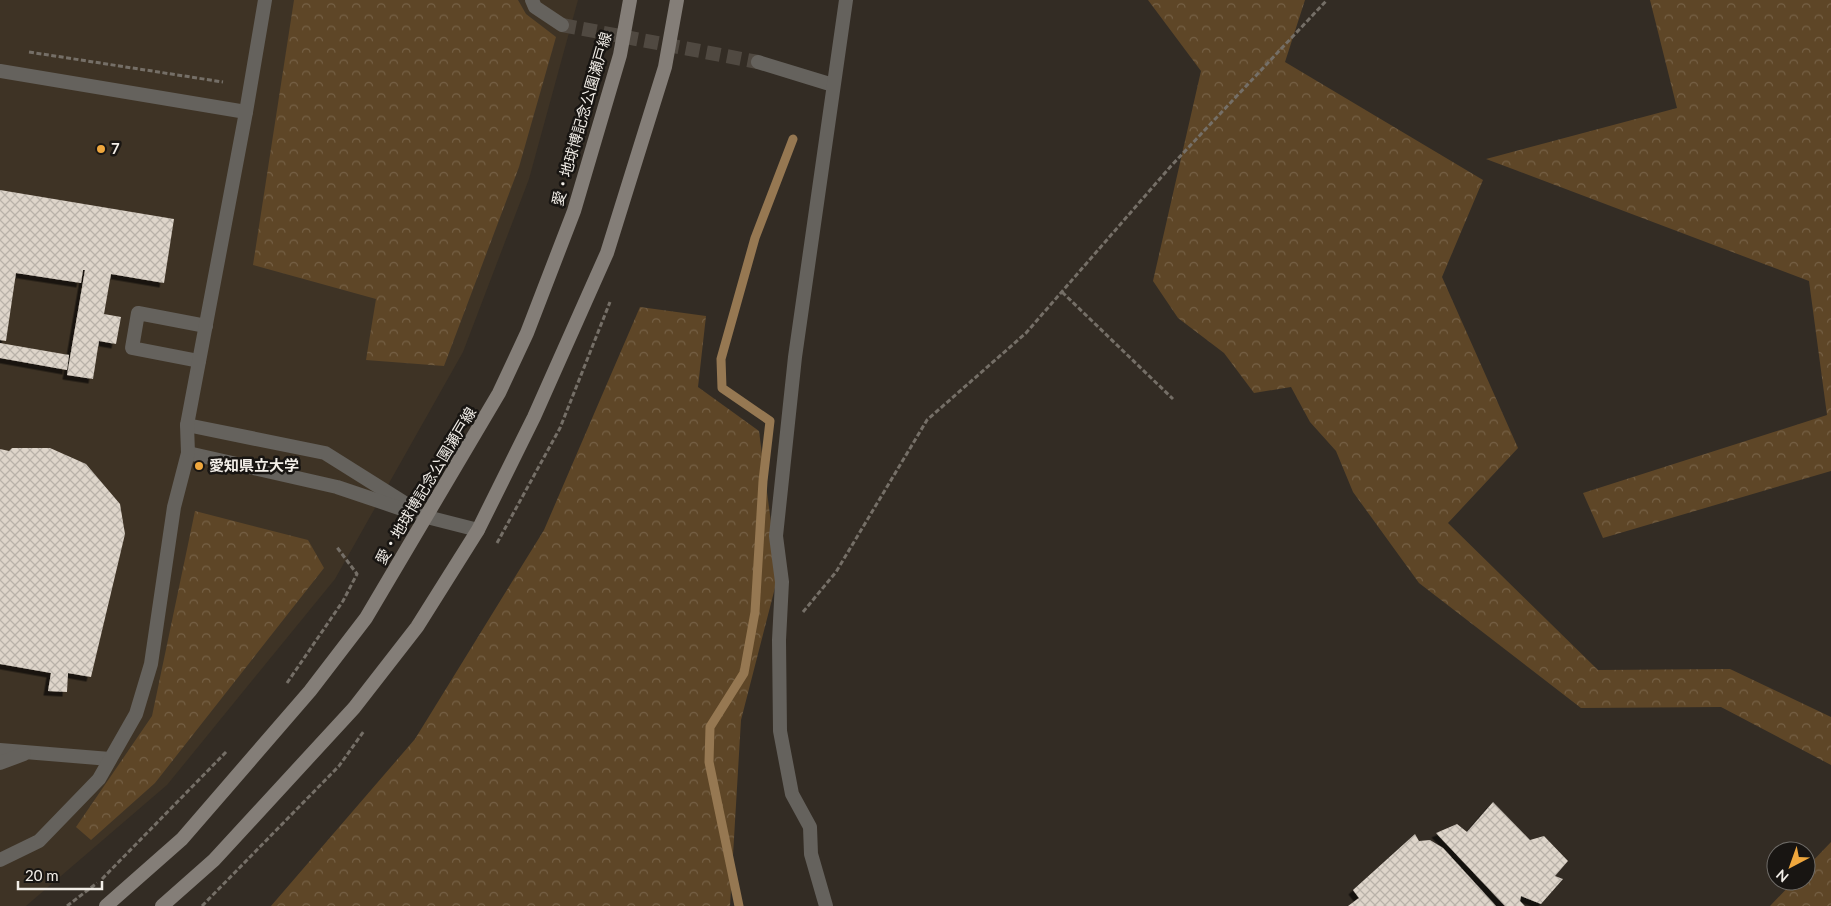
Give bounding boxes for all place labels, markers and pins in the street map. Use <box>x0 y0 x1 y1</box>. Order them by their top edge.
place label: 7 <box>111 139 120 157</box>
marker: 7 <box>95 143 107 155</box>
place label: 愛知県立大学 <box>209 456 299 474</box>
marker: 愛知県立大学 <box>193 460 205 472</box>

